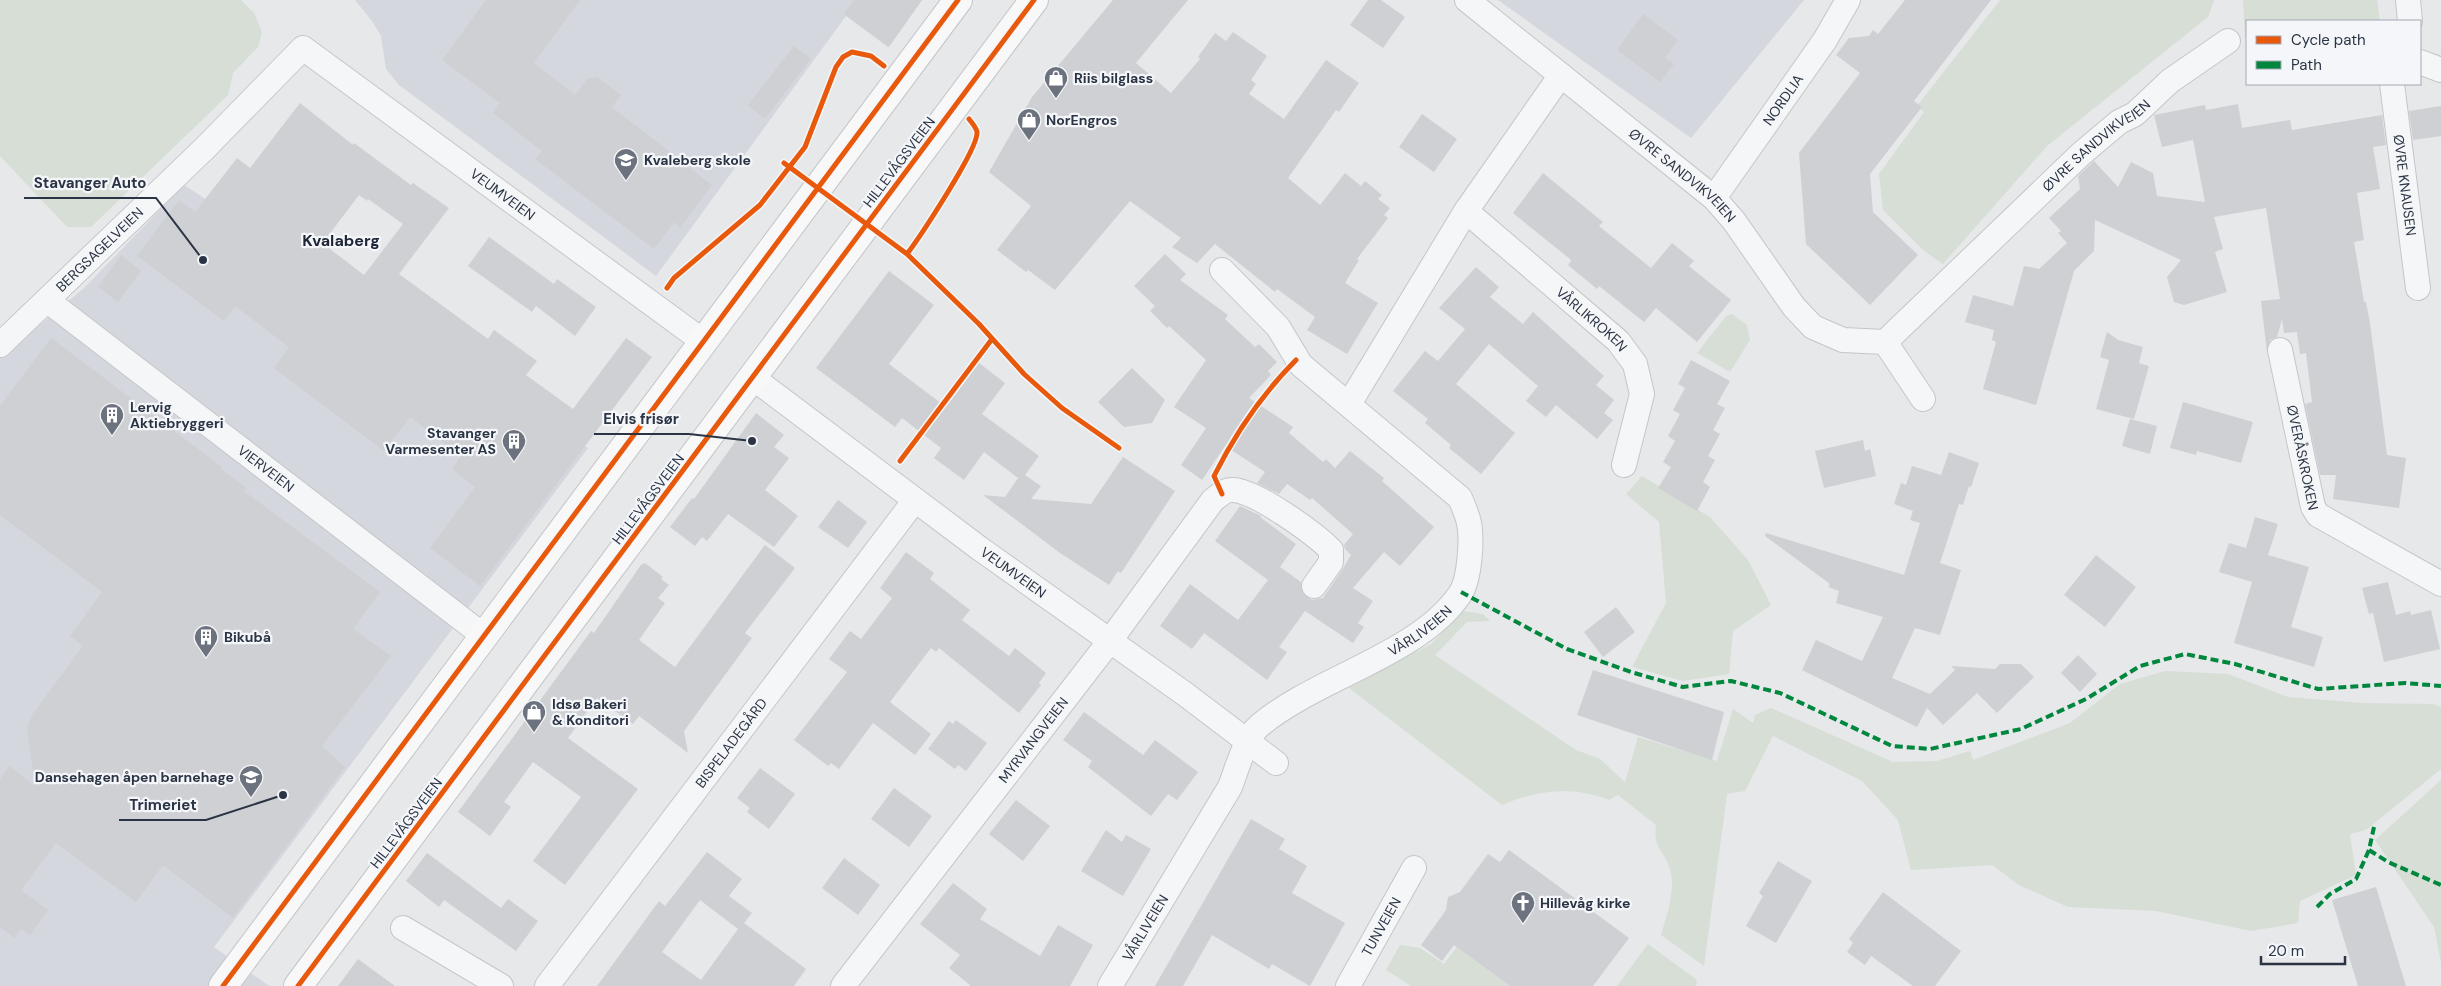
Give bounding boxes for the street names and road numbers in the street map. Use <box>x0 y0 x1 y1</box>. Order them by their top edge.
street label: NORDLIA <box>1759 71 1807 129</box>
street label: ØVRE SANDVIKVEIEN <box>2038 95 2154 195</box>
street label: HILLEVÅGSVEIEN <box>859 113 939 211</box>
street label: ØVRE SANDVIKVEIEN <box>1625 124 1740 226</box>
street label: ØVRE KNAUSEN <box>2390 133 2420 237</box>
street label: VEUMVEIEN <box>467 165 539 224</box>
street label: BERGSAGELVEIEN <box>52 203 147 296</box>
street label: VÅRLIKROKEN <box>1552 283 1632 355</box>
street label: ØVERÅSKROKEN <box>2283 403 2322 512</box>
street label: VIERVEIEN <box>234 441 298 496</box>
street label: HILLEVÅGSVEIEN <box>608 450 688 548</box>
street label: VEUMVEIEN <box>977 543 1050 602</box>
street label: VÅRLIVEIEN <box>1385 602 1456 660</box>
street label: MYRVANGVEIEN <box>994 693 1072 786</box>
street label: BISPELADEGÅRD <box>691 694 771 791</box>
street label: HILLEVÅGSVEIEN <box>366 774 446 872</box>
street label: VÅRLIVEIEN <box>1118 891 1172 964</box>
street label: TUNVEIEN <box>1357 894 1405 959</box>

